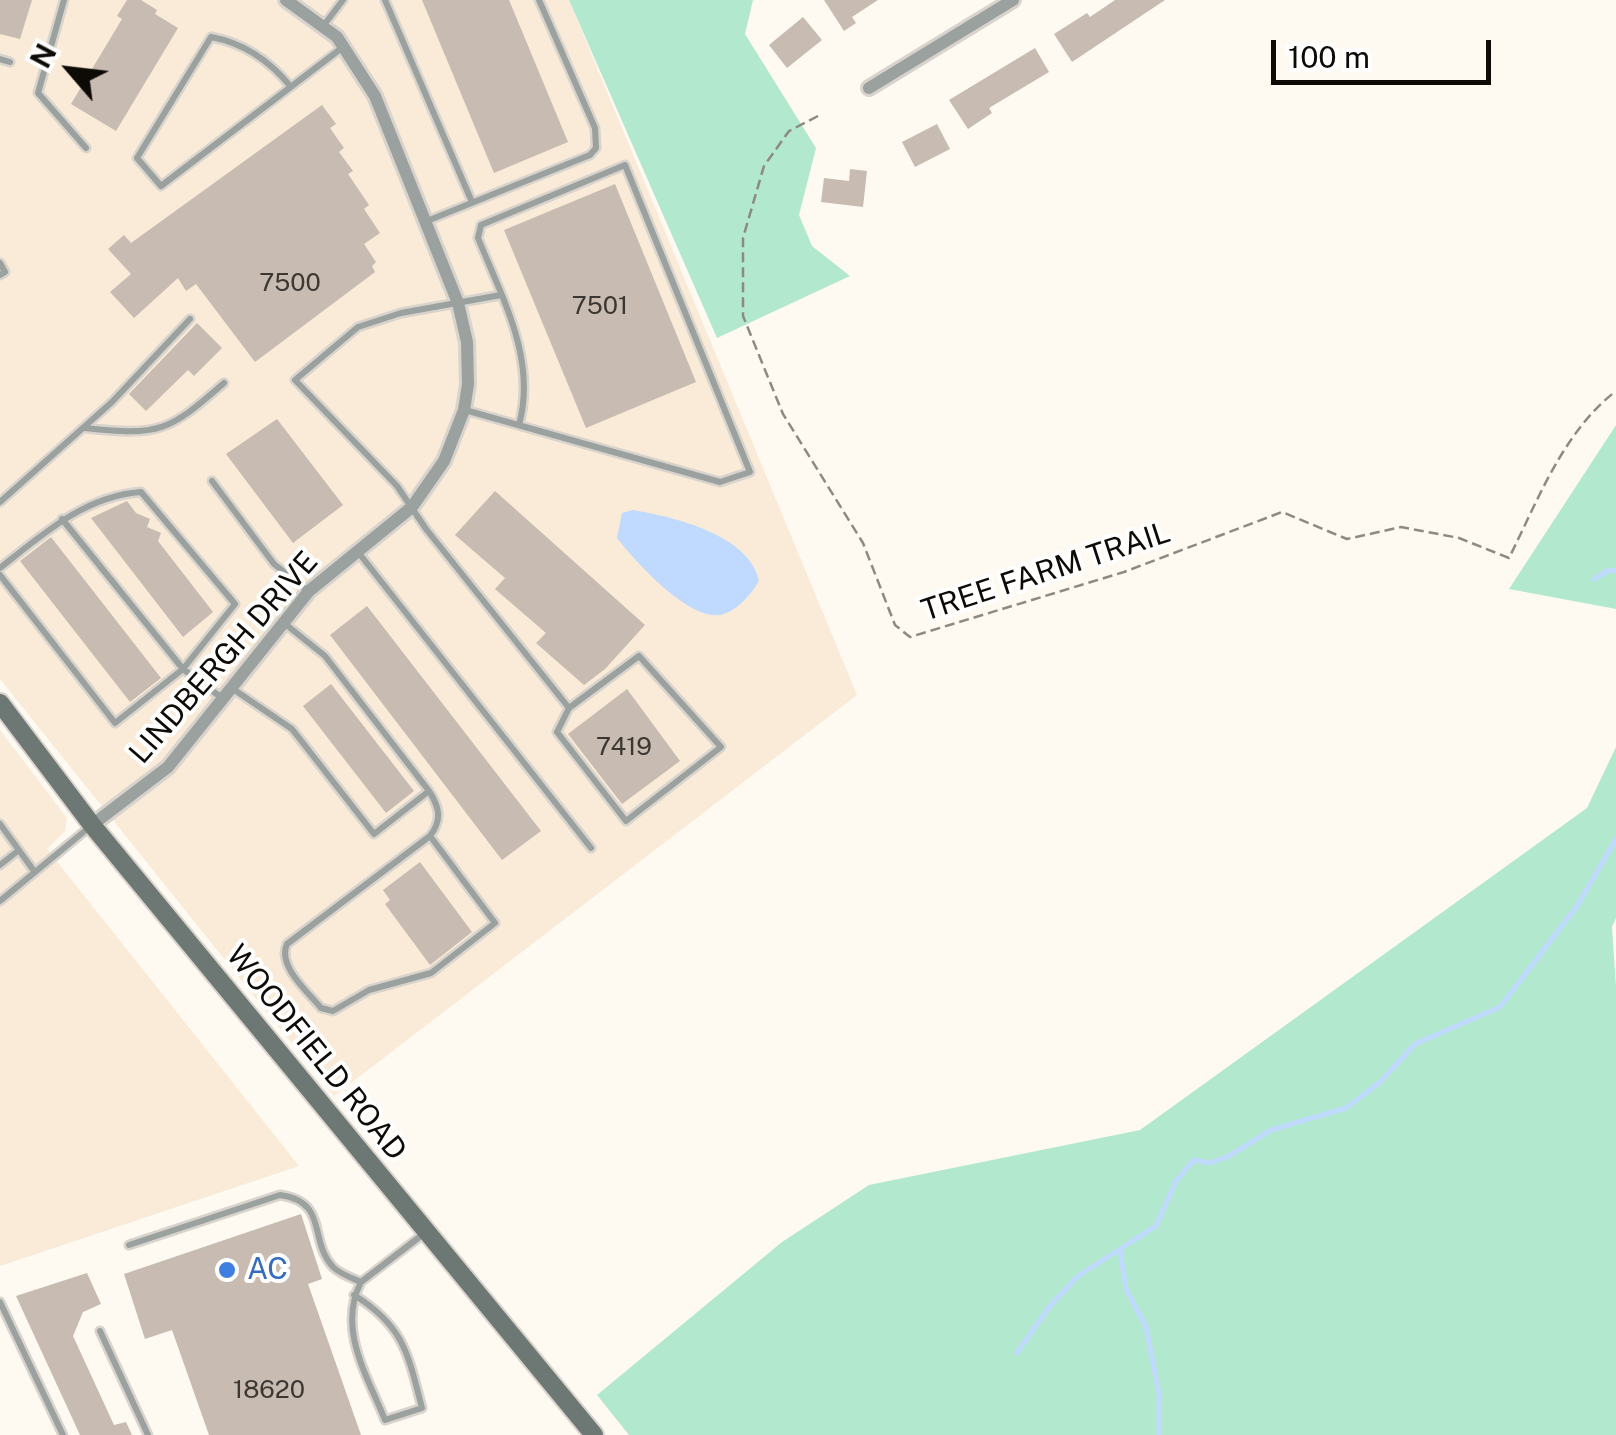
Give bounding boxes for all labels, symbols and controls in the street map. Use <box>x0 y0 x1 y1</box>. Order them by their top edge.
north arrow <box>20 20 120 120</box>
scale bar <box>1276 20 1496 82</box>
text: N <box>23 38 63 73</box>
text: 100 m <box>1288 39 1370 75</box>
house number: 7500 <box>259 268 321 298</box>
house number: 7501 <box>572 291 628 321</box>
street label: TREE FARM TRAIL <box>917 515 1175 629</box>
street label: LINDBERGH DRIVE <box>122 545 326 771</box>
house number: 7419 <box>596 732 652 762</box>
street label: WOODFIELD ROAD <box>218 938 414 1168</box>
place label: AC <box>247 1252 288 1288</box>
marker: AC <box>216 1259 238 1281</box>
house number: 18620 <box>233 1375 305 1405</box>

